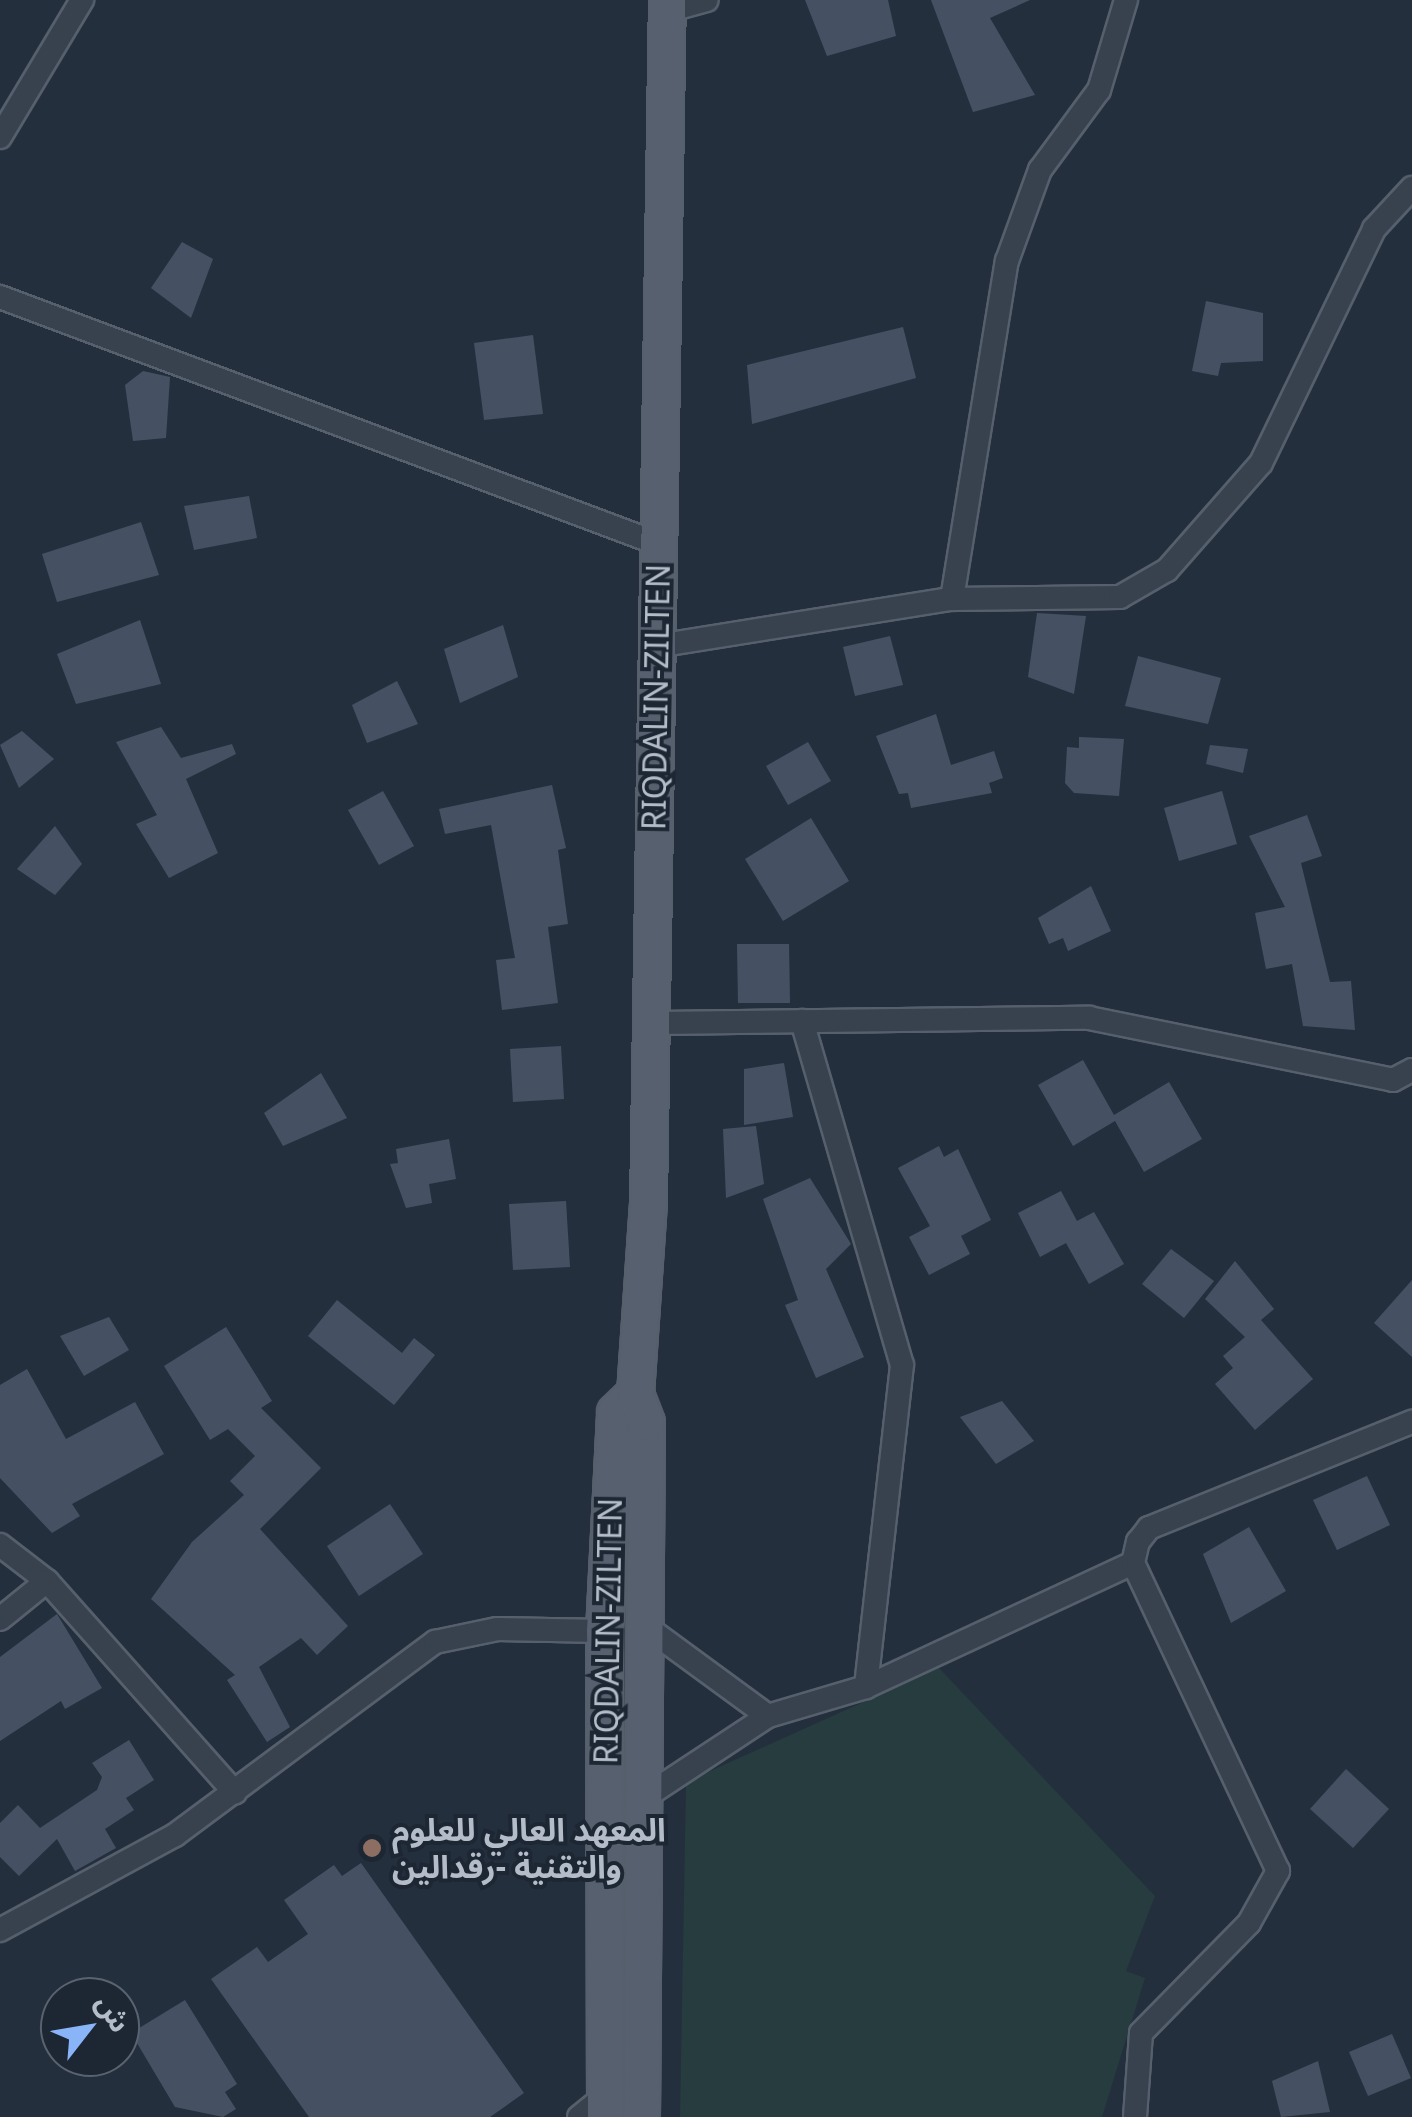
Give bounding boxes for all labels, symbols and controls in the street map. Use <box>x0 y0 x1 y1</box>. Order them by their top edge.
street label: RIQDALIN-ZILTEN <box>634 564 678 830</box>
street label: RIQDALIN-ZILTEN <box>586 1498 630 1764</box>
place label: المعهد العالي للعلوم والتقنية -رقدالين <box>392 1811 666 1886</box>
marker: المعهد العالي للعلوم والتقنية -رقدالين <box>361 1837 383 1859</box>
north arrow <box>40 1977 140 2077</box>
text: ش <box>88 1986 140 2039</box>

